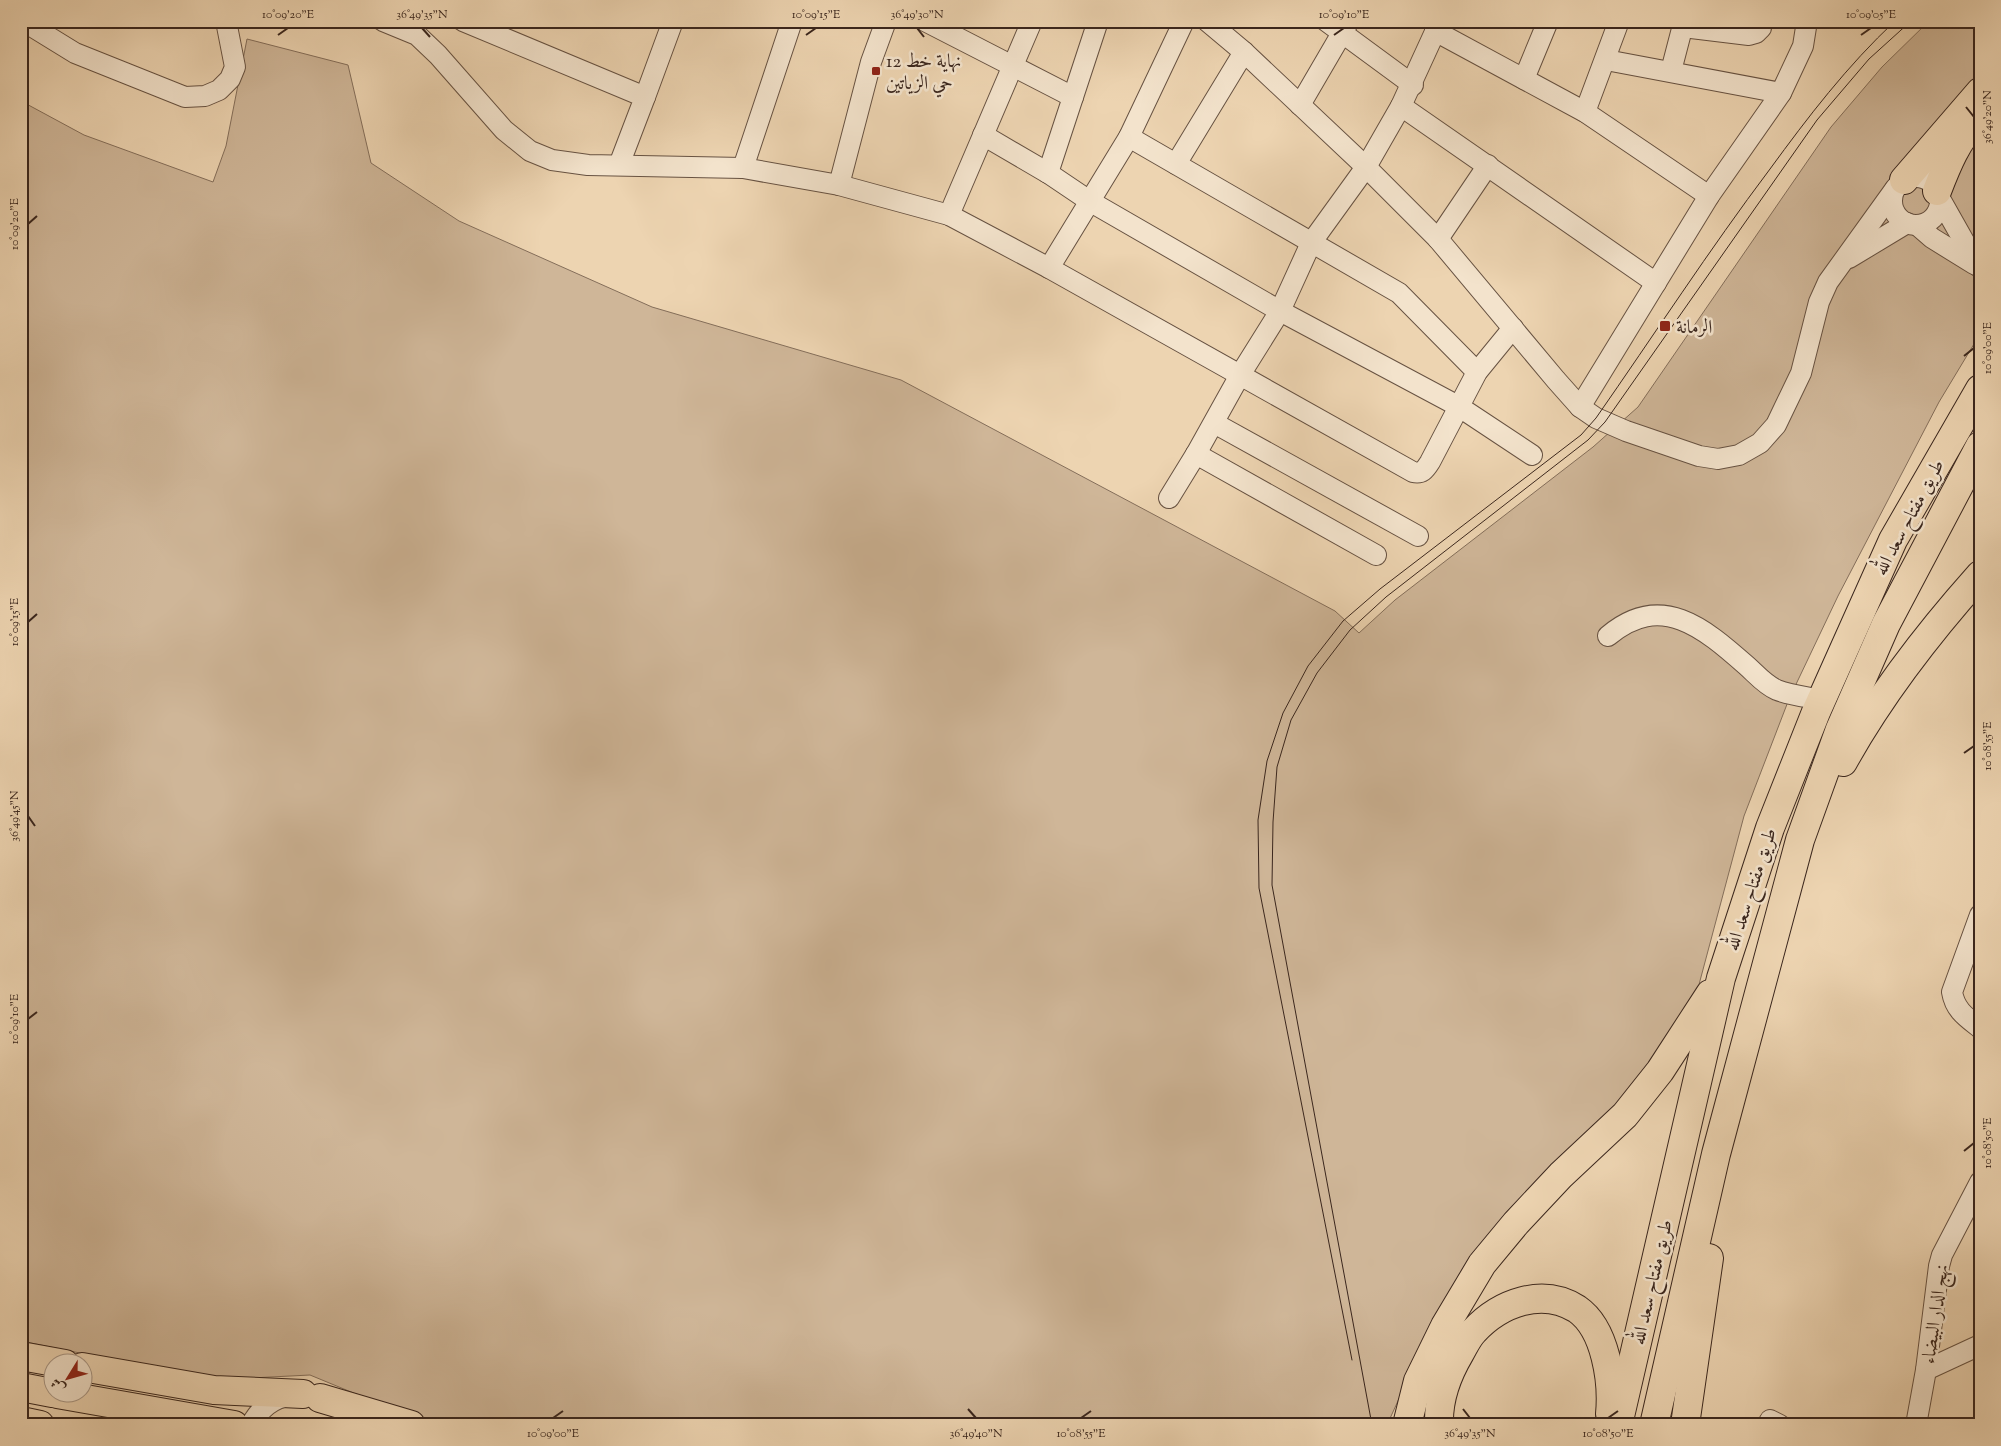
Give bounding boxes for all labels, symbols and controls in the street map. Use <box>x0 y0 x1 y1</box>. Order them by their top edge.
text: 10°09'20"E <box>262 6 315 24</box>
text: 36°49'35"N <box>396 6 448 24</box>
text: 10°09'15"E <box>792 6 841 24</box>
text: 36°49'30"N <box>890 6 944 24</box>
text: 10°09'10"E <box>1319 6 1370 24</box>
text: 10°09'05"E <box>1846 6 1897 24</box>
place label: نهاية خط 12 حي الزياتين <box>886 49 961 98</box>
marker: نهاية خط 12 حي الزياتين <box>870 65 882 77</box>
text: 36°49'20"N <box>1979 90 1997 144</box>
text: 10°09'20"E <box>6 197 24 250</box>
place label: الرمانة <box>1676 315 1712 342</box>
marker: الرمانة <box>1658 319 1672 333</box>
text: 10°09'00"E <box>1979 321 1997 374</box>
street label: طريق مفتاح سعد الله <box>1866 454 1954 582</box>
text: 10°09'15"E <box>6 597 24 646</box>
text: 10°08'55"E <box>1979 721 1997 771</box>
text: 36°49'45"N <box>6 790 24 842</box>
street label: طريق مفتاح سعد الله <box>1717 824 1787 955</box>
text: 10°09'10"E <box>6 993 24 1044</box>
text: 10°08'50"E <box>1979 1117 1997 1168</box>
street label: طريق مفتاح سعد الله <box>1623 1217 1683 1348</box>
street label: نهج الدار البيضاء <box>1916 1263 1959 1366</box>
north arrow <box>42 1354 92 1404</box>
text: ش <box>47 1373 71 1396</box>
text: 10°09'00"E <box>527 1425 580 1443</box>
text: 36°49'40"N <box>949 1425 1003 1443</box>
text: 10°08'55"E <box>1056 1425 1106 1443</box>
text: 36°49'35"N <box>1444 1425 1496 1443</box>
text: 10°08'50"E <box>1583 1425 1634 1443</box>

